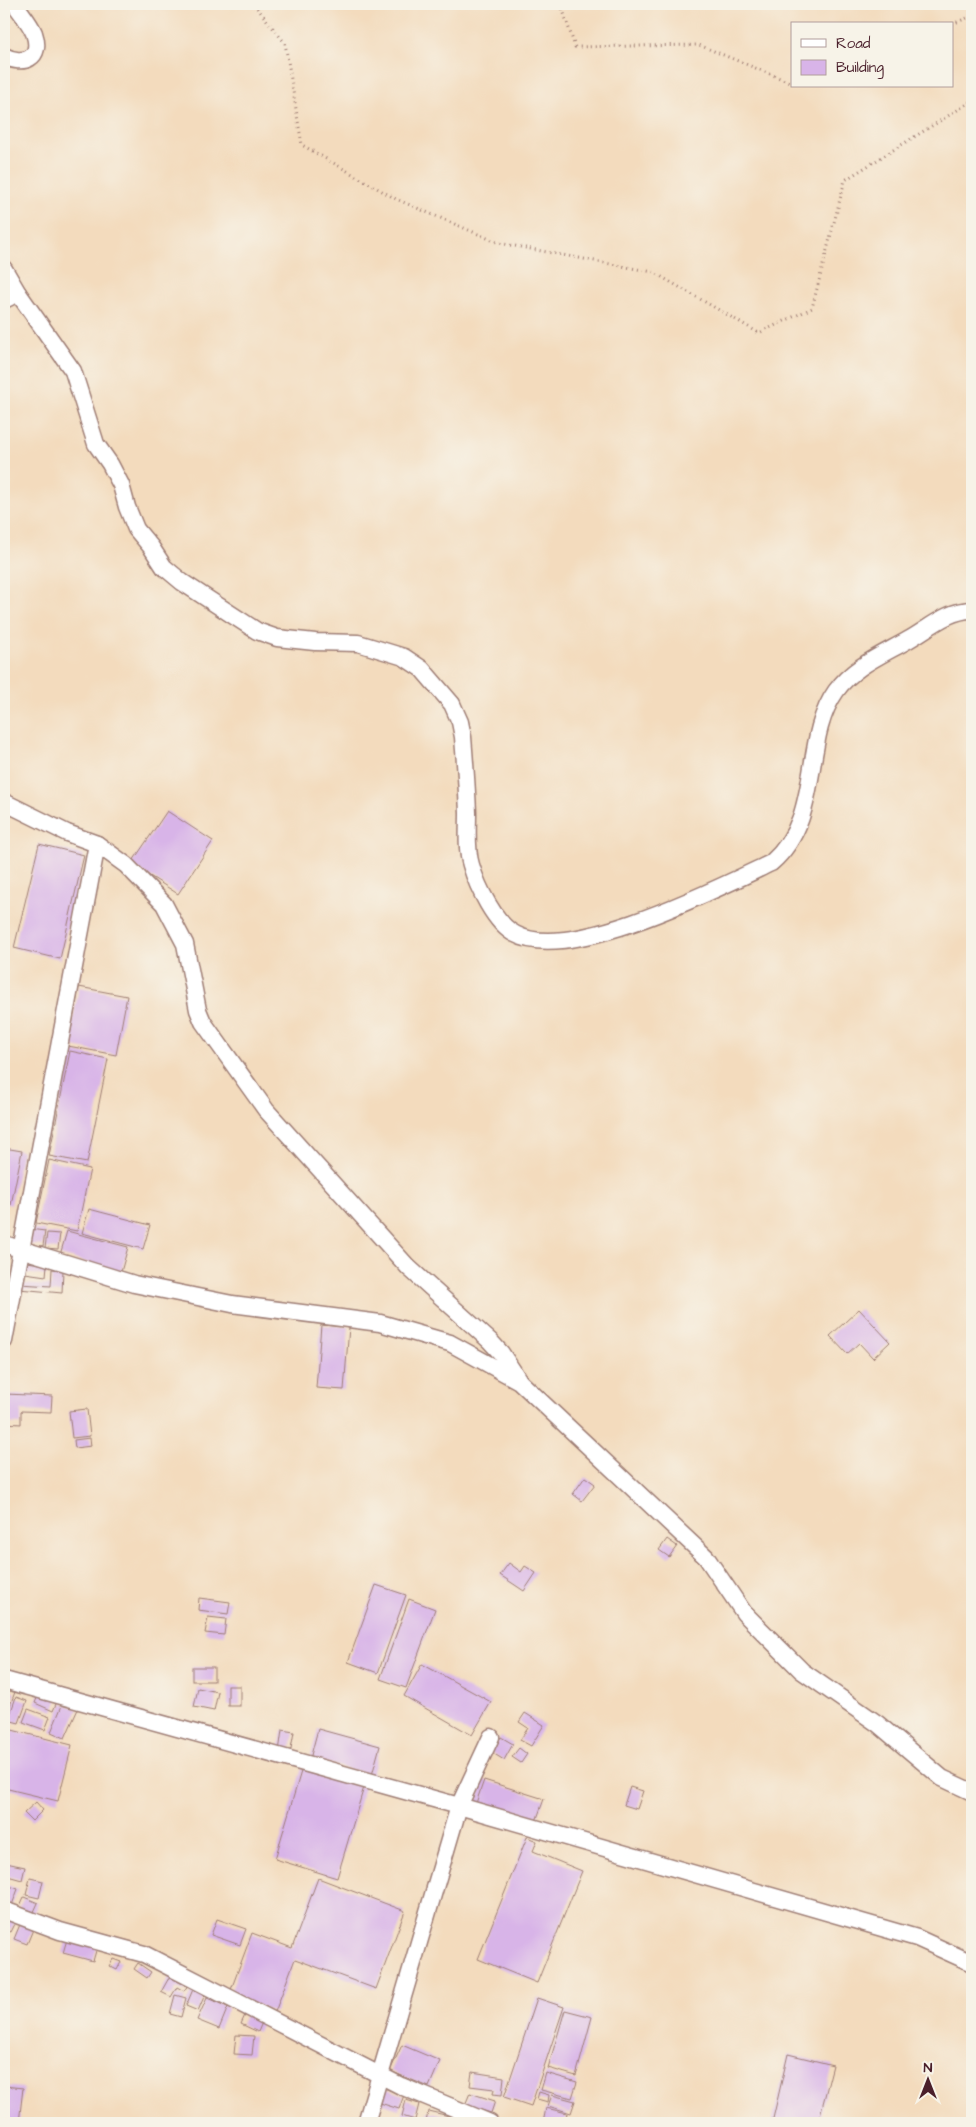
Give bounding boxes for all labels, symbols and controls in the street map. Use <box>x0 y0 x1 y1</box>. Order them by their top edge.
legend <box>791 22 954 88</box>
text: Road <box>836 33 871 54</box>
text: Building <box>836 57 884 79</box>
north arrow <box>904 2054 954 2104</box>
text: N <box>924 2058 933 2078</box>

